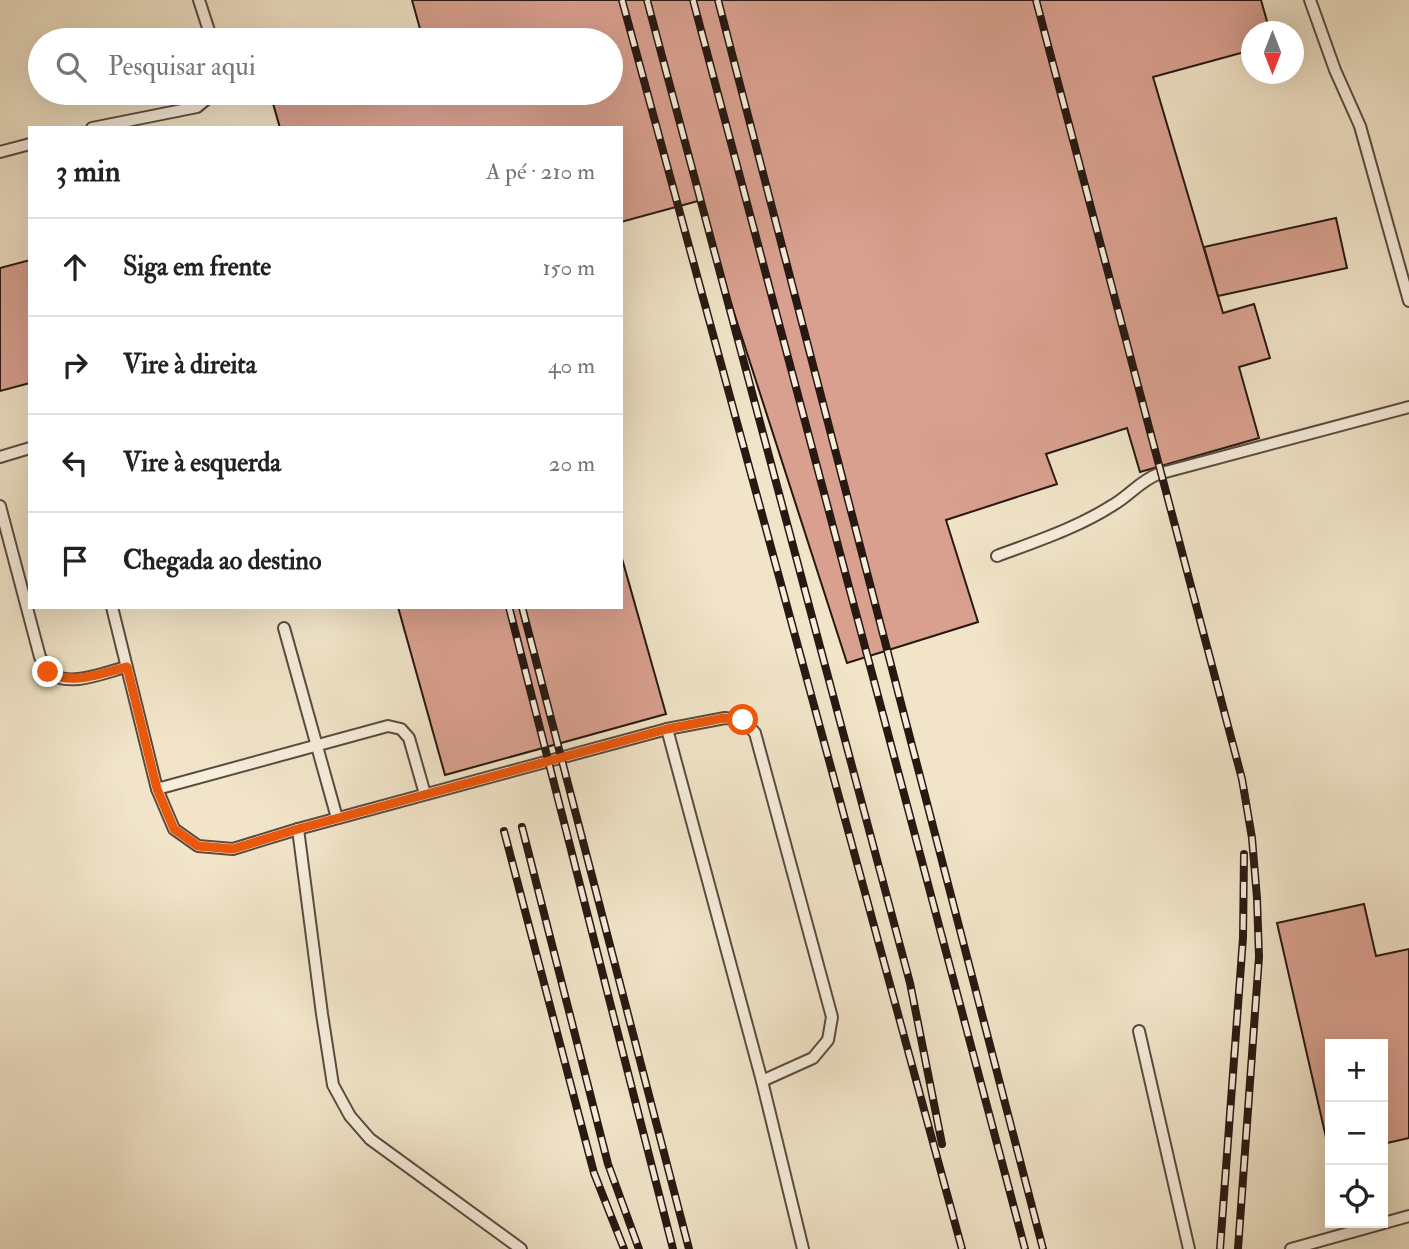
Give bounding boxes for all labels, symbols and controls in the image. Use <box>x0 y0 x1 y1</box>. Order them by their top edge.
north arrow <box>1241 21 1304 84</box>
search box <box>28 28 623 105</box>
icon: search <box>52 48 90 86</box>
text: Pesquisar aqui <box>108 51 256 83</box>
text: 3 min <box>56 153 121 190</box>
text: A pé · 210 m <box>486 157 595 186</box>
icon: ahead <box>56 248 94 286</box>
text: Siga em frente <box>123 251 271 283</box>
text: 150 m <box>542 253 595 282</box>
icon: right <box>56 346 94 384</box>
text: Vire à direita <box>123 349 256 381</box>
text: 40 m <box>548 351 595 380</box>
icon: left <box>56 444 94 482</box>
text: Vire à esquerda <box>123 447 281 479</box>
text: 20 m <box>549 449 595 478</box>
icon: arrive <box>56 542 94 580</box>
text: Chegada ao destino <box>123 545 321 577</box>
route end <box>32 656 63 687</box>
route start <box>727 704 758 735</box>
map controls <box>1325 1039 1388 1228</box>
button: + <box>1325 1039 1388 1102</box>
button: − <box>1325 1102 1388 1165</box>
button: locate <box>1325 1165 1388 1228</box>

